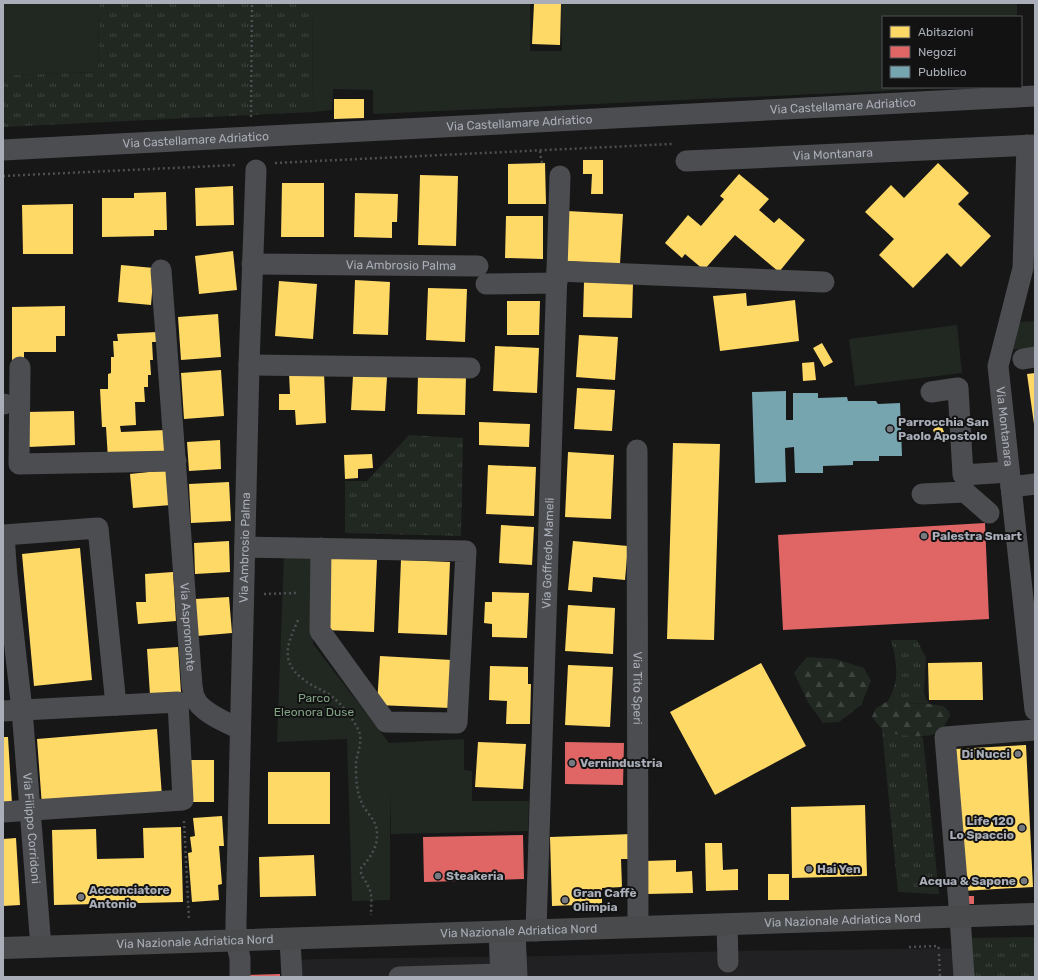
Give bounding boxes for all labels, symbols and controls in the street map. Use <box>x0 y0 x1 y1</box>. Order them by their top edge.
legend <box>882 16 1022 88</box>
text: Abitazioni <box>918 25 974 39</box>
text: Negozi <box>918 45 956 59</box>
text: Pubblico <box>918 65 967 79</box>
street label: Via Castellamare Adriatico <box>769 95 916 117</box>
street label: Via Castellamare Adriatico <box>446 112 593 134</box>
street label: Via Castellamare Adriatico <box>122 129 269 151</box>
street label: Via Montanara <box>792 145 873 163</box>
street label: Via Ambrosio Palma <box>346 258 456 273</box>
street label: Via Montanara <box>993 386 1016 467</box>
place label: Parrocchia San Paolo Apostolo <box>898 415 989 443</box>
marker: Parrocchia San Paolo Apostolo <box>885 424 895 434</box>
street label: Via Ambrosio Palma <box>236 492 253 603</box>
street label: Via Goffredo Mameli <box>539 497 557 609</box>
place label: Palestra Smart <box>932 529 1022 543</box>
marker: Palestra Smart <box>919 531 929 541</box>
street label: Via Aspromonte <box>177 582 198 672</box>
street label: Via Tito Speri <box>630 651 645 725</box>
park label: Parco Eleonora Duse <box>274 691 354 719</box>
place label: Di Nucci <box>962 747 1010 761</box>
marker: Di Nucci <box>1013 749 1023 759</box>
place label: Vernindustria <box>580 756 663 770</box>
marker: Vernindustria <box>567 758 577 768</box>
street label: Via Filippo Corridoni <box>20 772 43 884</box>
place label: Life 120 Lo Spaccio <box>949 814 1014 842</box>
marker: Life 120 Lo Spaccio <box>1017 823 1027 833</box>
place label: Hai Yen <box>817 862 861 876</box>
marker: Hai Yen <box>804 864 814 874</box>
place label: Steakeria <box>446 869 504 883</box>
marker: Steakeria <box>433 871 443 881</box>
place label: Acqua & Sapone <box>919 874 1016 888</box>
marker: Acqua & Sapone <box>1019 876 1029 886</box>
place label: Acconciatore Antonio <box>89 883 170 911</box>
place label: Gran Caffè Olimpia <box>573 886 637 914</box>
marker: Acconciatore Antonio <box>76 892 86 902</box>
marker: Gran Caffè Olimpia <box>560 895 570 905</box>
street label: Via Nazionale Adriatica Nord <box>764 911 921 930</box>
street label: Via Nazionale Adriatica Nord <box>440 921 597 941</box>
street label: Via Nazionale Adriatica Nord <box>116 932 274 951</box>

